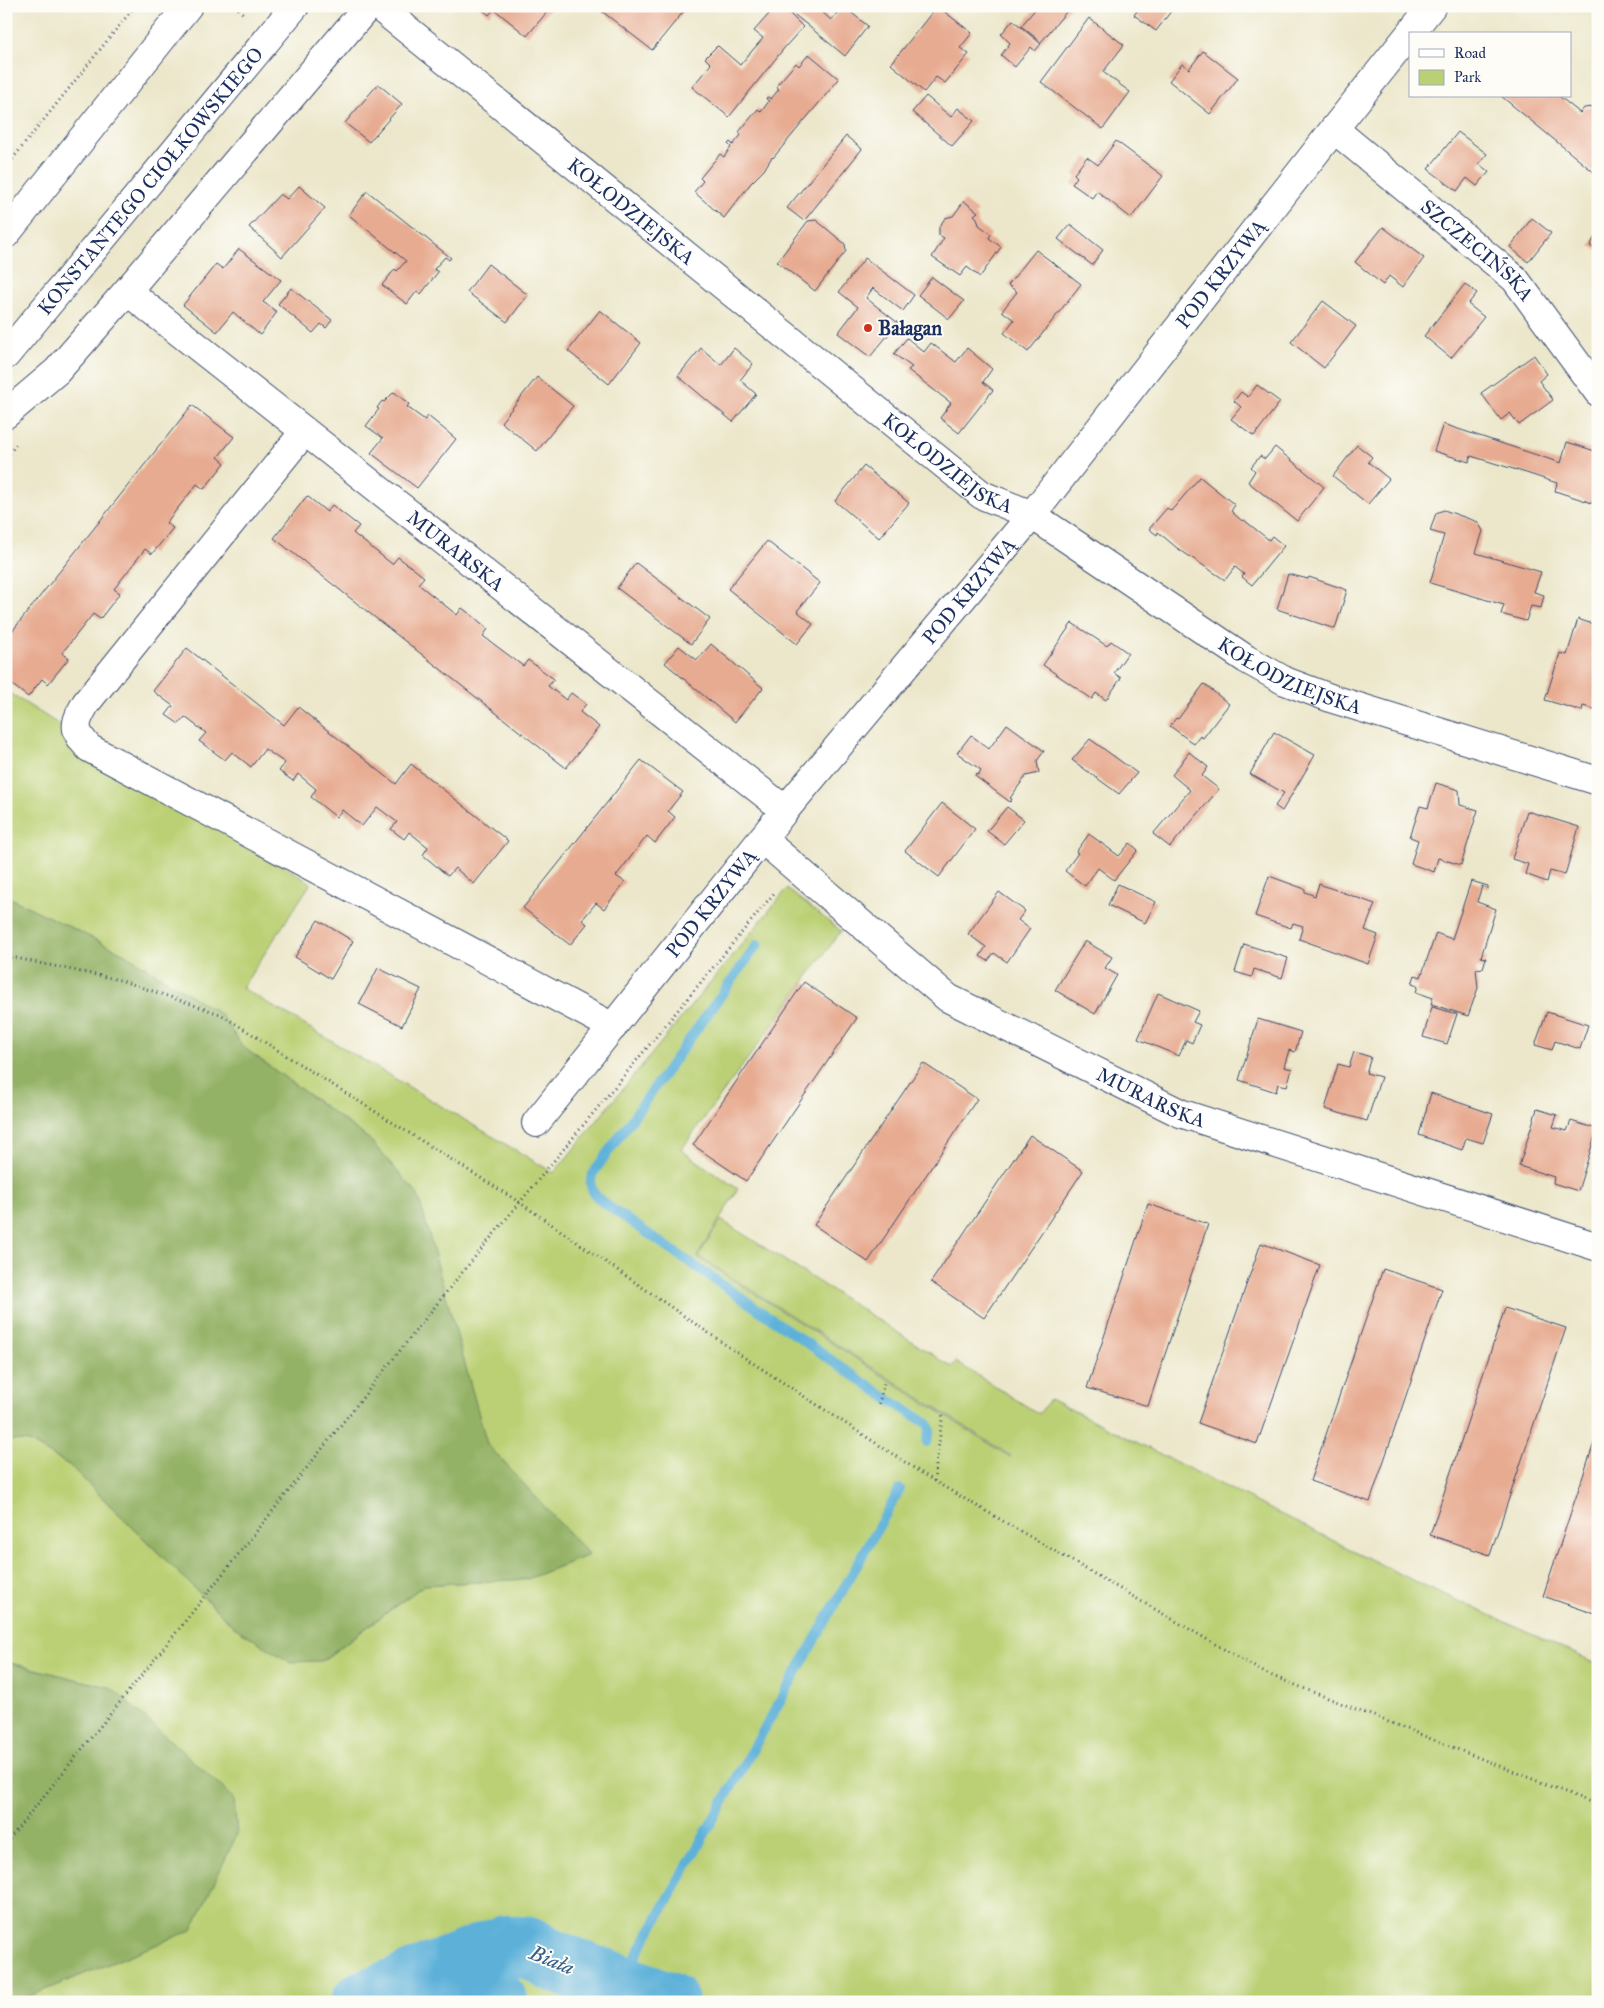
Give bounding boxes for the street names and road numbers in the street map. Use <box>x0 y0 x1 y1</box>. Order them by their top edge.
street label: KONSTANTEGO CIOŁKOWSKIEGO <box>32 42 268 320</box>
street label: KOŁODZIEJSKA <box>563 153 700 270</box>
street label: SZCZECIŃSKA <box>1416 194 1539 306</box>
street label: POD KRZYWĄ <box>1171 214 1271 333</box>
street label: KOŁODZIEJSKA <box>878 407 1017 518</box>
street label: MURARSKA <box>403 505 510 597</box>
street label: POD KRZYWĄ <box>917 532 1021 649</box>
street label: KOŁODZIEJSKA <box>1213 632 1365 719</box>
street label: POD KRZYWĄ <box>660 844 762 962</box>
street label: MURARSKA <box>1093 1062 1209 1133</box>

